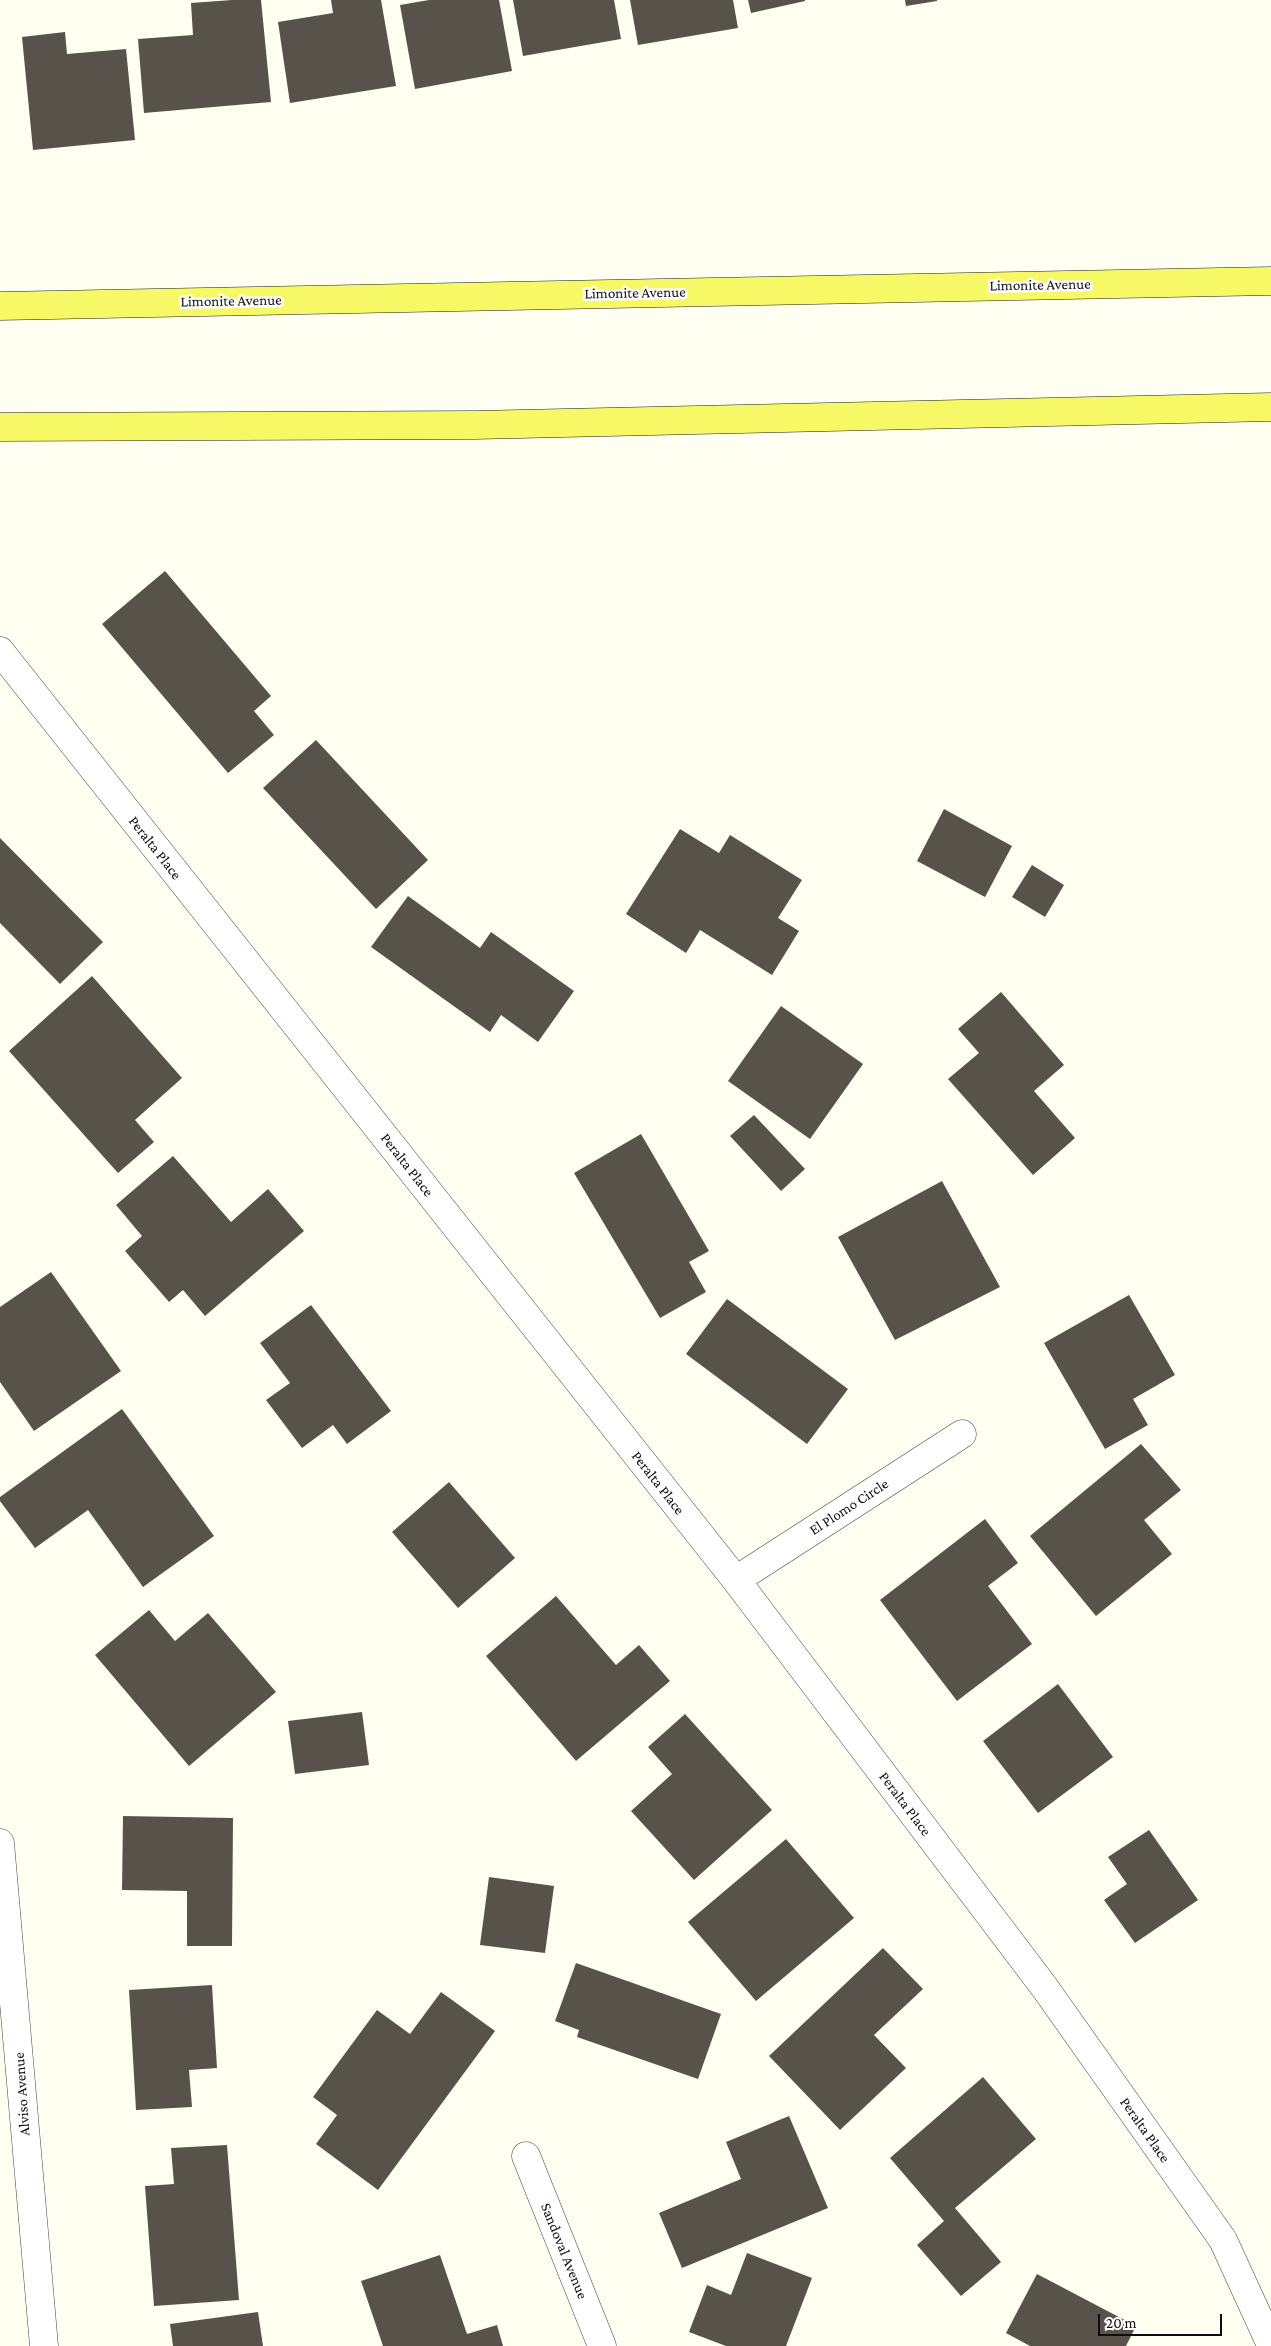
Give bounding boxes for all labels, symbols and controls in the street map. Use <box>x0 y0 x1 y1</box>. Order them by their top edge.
street label: Limonite Avenue <box>989 275 1091 295</box>
street label: Limonite Avenue <box>584 283 686 303</box>
street label: Limonite Avenue <box>180 291 282 311</box>
street label: Peralta Place <box>125 813 185 883</box>
street label: Peralta Place <box>377 1130 437 1200</box>
street label: Peralta Place <box>628 1448 688 1518</box>
street label: El Plomo Circle <box>806 1475 892 1539</box>
street label: Peralta Place <box>875 1768 935 1840</box>
street label: Alviso Avenue <box>10 2052 34 2136</box>
street label: Peralta Place <box>1116 2094 1174 2166</box>
street label: Sandoval Avenue <box>537 2200 591 2302</box>
scale bar <box>1101 2304 1225 2336</box>
text: 20 m <box>1106 2315 1137 2331</box>

